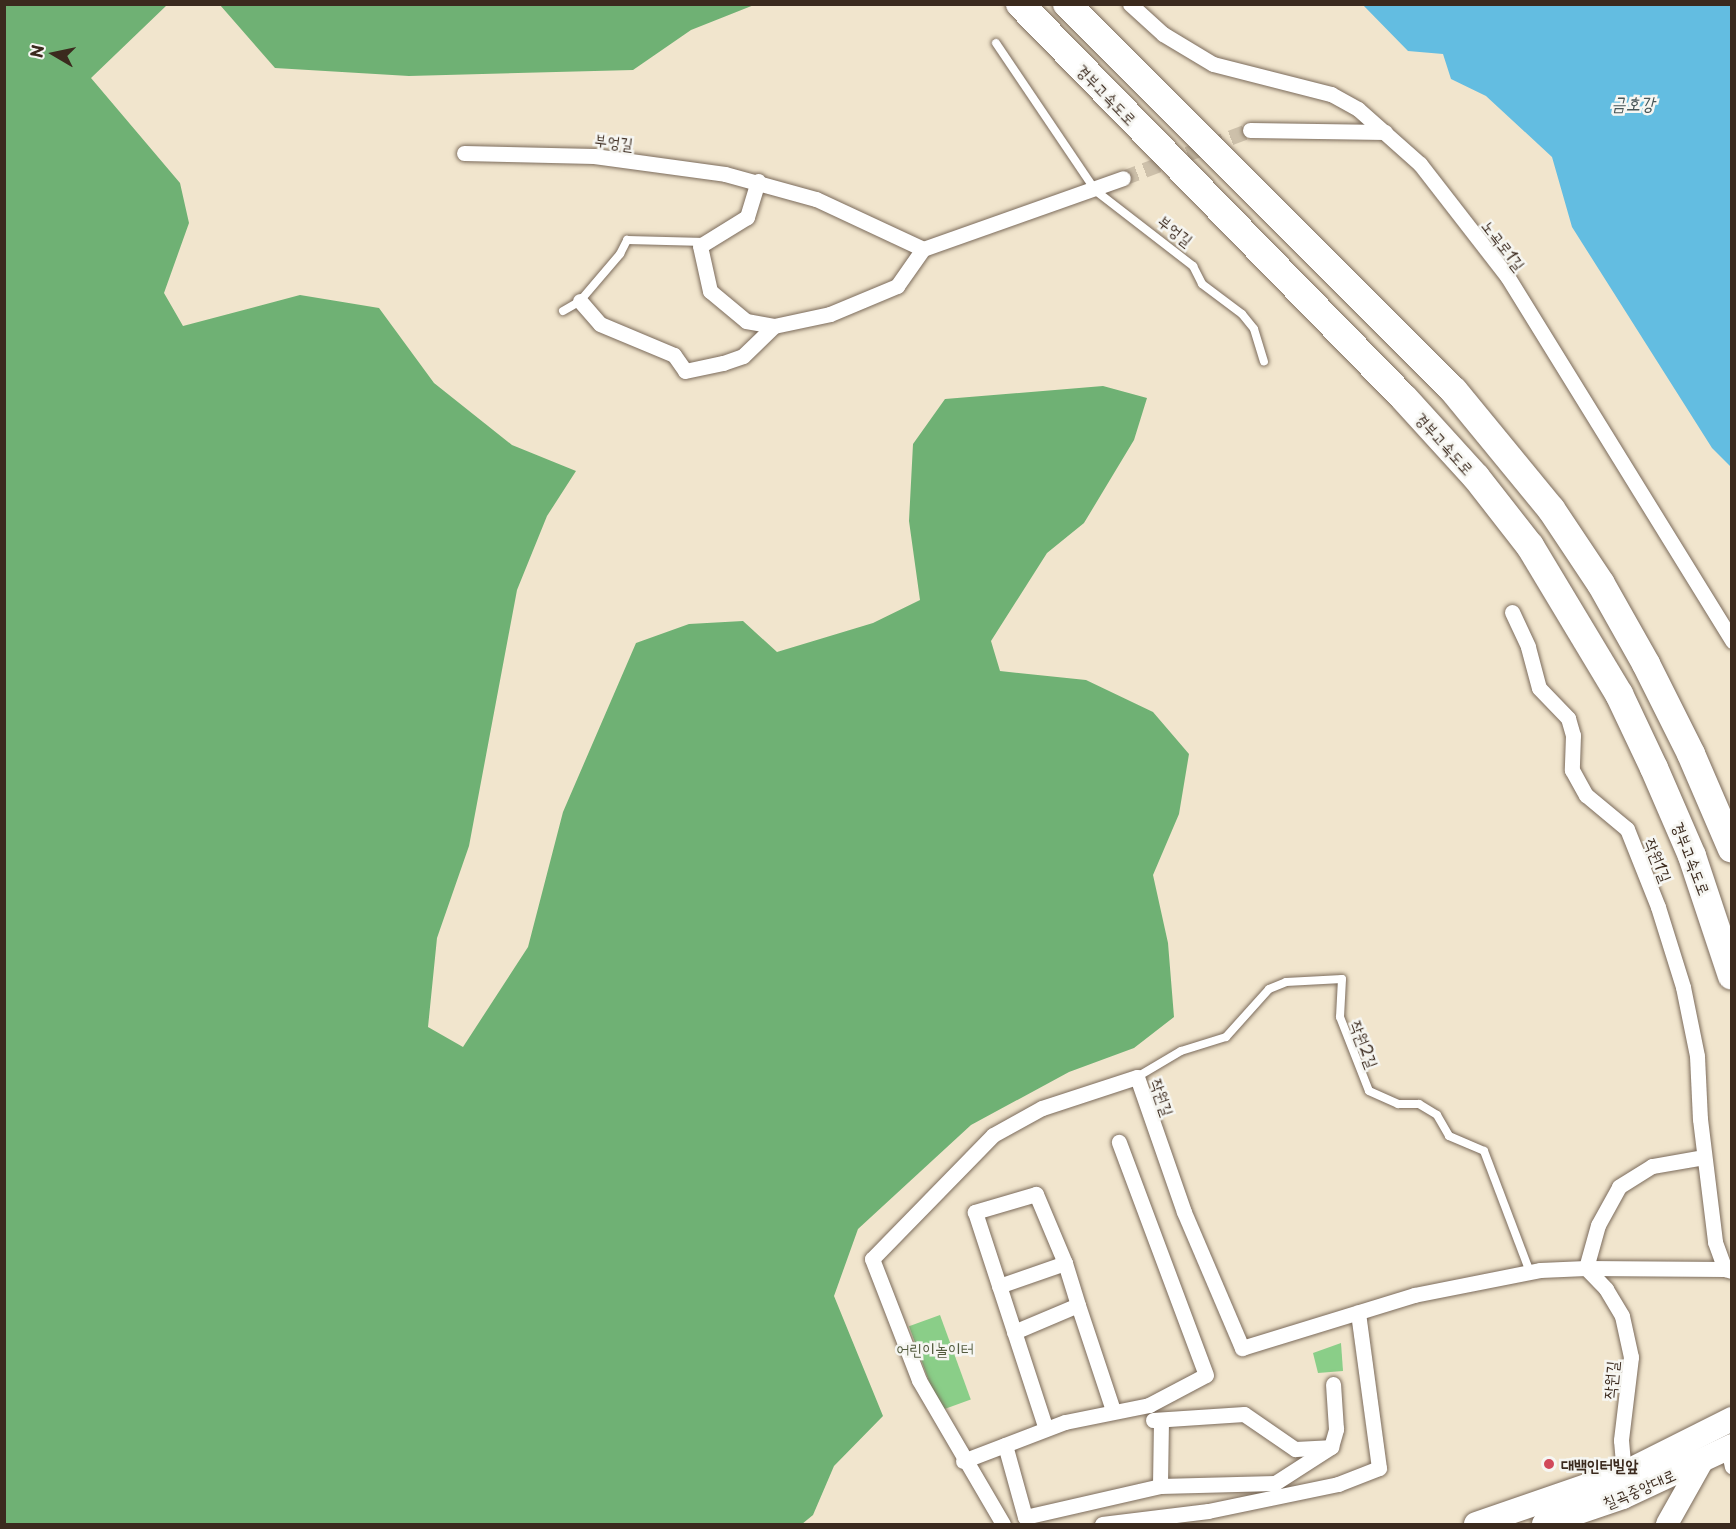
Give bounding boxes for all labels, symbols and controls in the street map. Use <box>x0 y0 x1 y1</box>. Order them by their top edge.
north arrow <box>24 24 84 84</box>
text: N <box>23 43 49 59</box>
street label: 경부고속도로 <box>1073 60 1141 128</box>
water label: 금호강 <box>1611 92 1655 114</box>
street label: 부엉길 <box>594 129 634 153</box>
street label: 부엉길 <box>1155 211 1197 249</box>
street label: 노곡로1길 <box>1478 216 1530 274</box>
street label: 경부고속도로 <box>1412 408 1478 478</box>
street label: 경부고속도로 <box>1669 819 1715 897</box>
street label: 작원1길 <box>1642 835 1676 885</box>
street label: 작원2길 <box>1347 1017 1383 1071</box>
street label: 작원길 <box>1148 1076 1178 1118</box>
park label: 어린이놀이터 <box>896 1338 974 1358</box>
street label: 작원길 <box>1599 1360 1621 1400</box>
place label: 대백인터빌앞 <box>1561 1454 1638 1474</box>
marker: 대백인터빌앞 <box>1542 1457 1556 1471</box>
street label: 칠곡중앙대로 <box>1600 1464 1678 1512</box>

